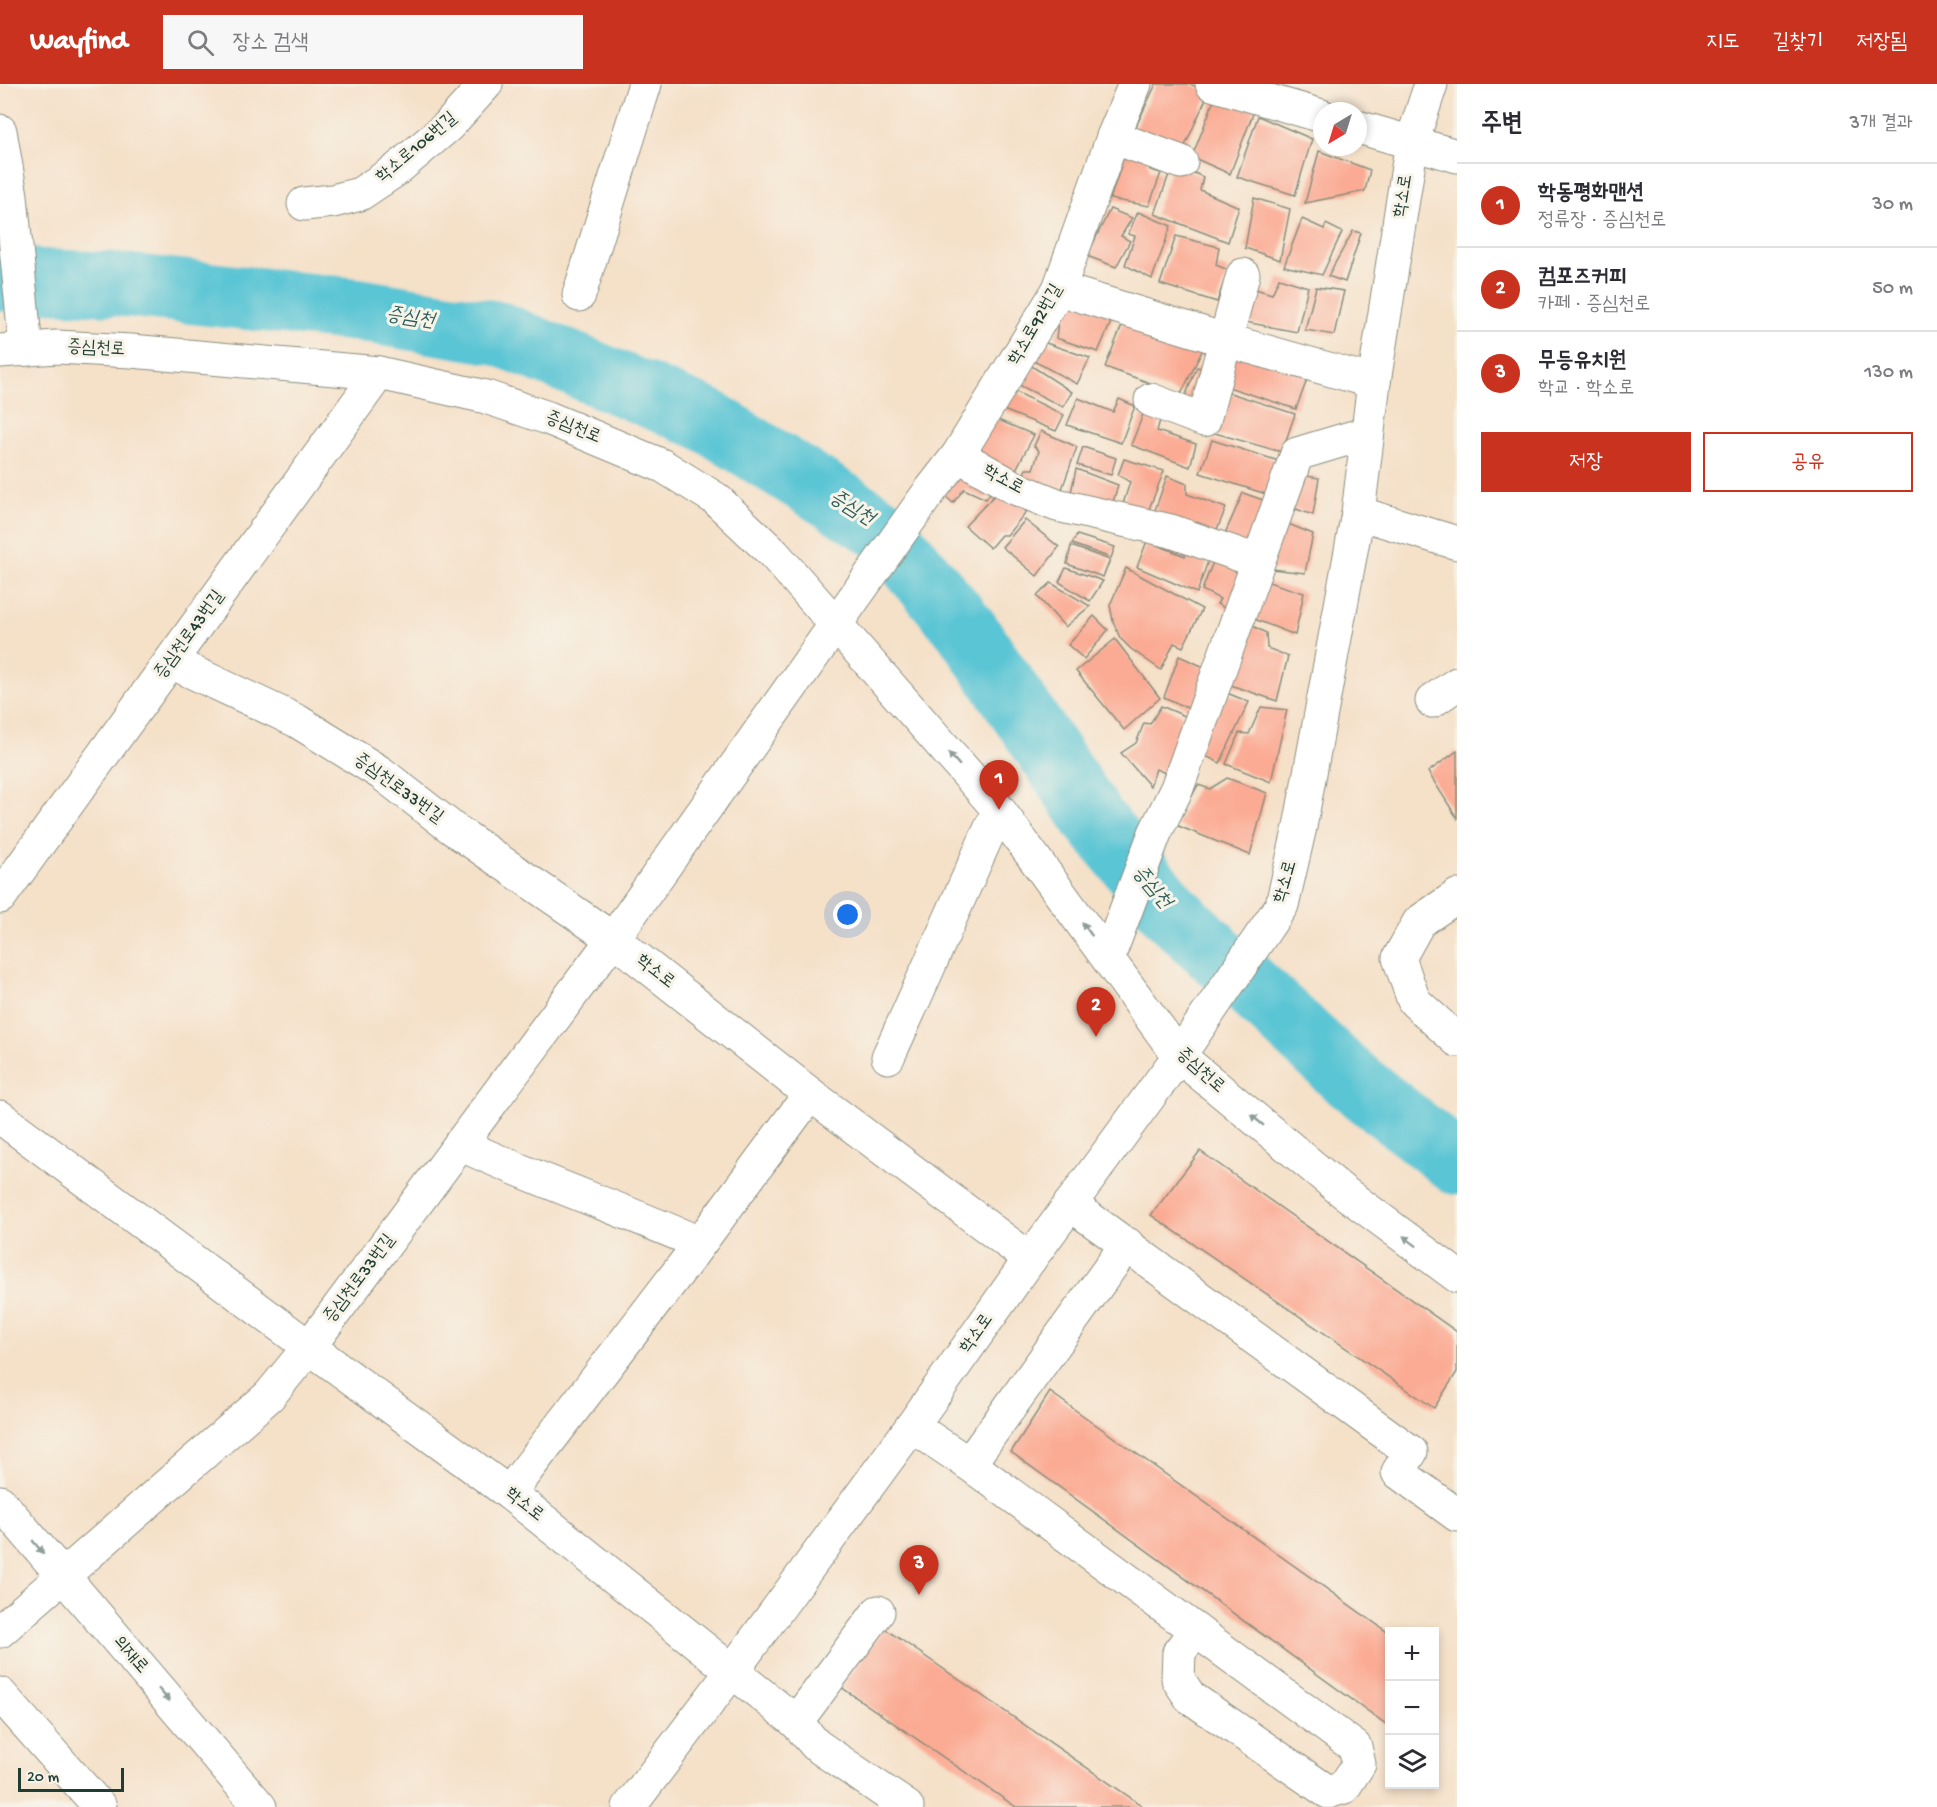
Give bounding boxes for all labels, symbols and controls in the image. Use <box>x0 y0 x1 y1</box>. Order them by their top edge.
search box <box>163 15 583 69</box>
text: Wayfind <box>30 26 127 59</box>
icon: search <box>184 26 217 59</box>
text: 장소 검색 <box>232 31 309 57</box>
text: 지도 <box>1706 31 1740 56</box>
text: 길찾기 <box>1773 31 1823 56</box>
text: 저장됨 <box>1856 31 1907 56</box>
north arrow <box>1313 102 1367 156</box>
street label: 학소로106번길 <box>372 108 462 188</box>
text: 주변 <box>1481 110 1523 141</box>
text: 3개 결과 <box>1850 113 1913 136</box>
street label: 학소로 <box>1390 173 1418 219</box>
text: 학동평화맨션 <box>1538 181 1644 207</box>
text: 1 <box>1496 194 1505 217</box>
text: 30 m <box>1872 194 1913 217</box>
text: 정류장 · 증심천로 <box>1538 210 1666 233</box>
text: 컴포즈커피 <box>1538 265 1627 291</box>
text: 2 <box>1496 278 1505 301</box>
text: 50 m <box>1872 278 1913 301</box>
street label: 학소로92번길 <box>1004 280 1068 369</box>
text: 카페 · 증심천로 <box>1538 294 1650 317</box>
water label: 증심천 <box>384 304 438 334</box>
street label: 증심천로 <box>67 337 125 361</box>
text: 무등유치원 <box>1538 349 1627 375</box>
text: 3 <box>1495 362 1506 385</box>
text: 130 m <box>1864 362 1913 385</box>
text: 학교 · 학소로 <box>1538 378 1634 401</box>
street label: 증심천로 <box>542 407 604 449</box>
button: 저장 <box>1481 432 1691 492</box>
button: 공유 <box>1703 432 1913 492</box>
street label: 학소로 <box>979 461 1027 499</box>
water label: 증심천 <box>824 486 879 533</box>
street label: 증심천로43번길 <box>151 586 230 684</box>
street label: 증심천로33번길 <box>349 749 447 829</box>
one-way arrow <box>948 752 961 767</box>
pin: 1 <box>980 760 1018 810</box>
street label: 학소로 <box>1270 858 1302 906</box>
water label: 증심천 <box>1127 862 1177 915</box>
your location <box>833 900 862 929</box>
one-way arrow <box>1081 922 1093 937</box>
street label: 학소로 <box>631 950 679 994</box>
pin: 2 <box>1076 988 1116 1037</box>
street label: 증심천로 <box>1171 1044 1229 1098</box>
one-way arrow <box>1249 1114 1265 1127</box>
street label: 증심천로33번길 <box>320 1230 400 1327</box>
one-way arrow <box>1402 1235 1418 1247</box>
street label: 학소로 <box>956 1310 998 1358</box>
street label: 학소로 <box>500 1483 548 1527</box>
one-way arrow <box>31 1539 44 1555</box>
pin: 3 <box>900 1546 938 1595</box>
map controls <box>1385 1627 1439 1789</box>
button: + <box>1385 1627 1439 1681</box>
street label: 의재로 <box>108 1632 152 1678</box>
button: − <box>1385 1681 1439 1735</box>
one-way arrow <box>157 1687 170 1702</box>
button: layers <box>1385 1735 1439 1789</box>
scale bar <box>18 1765 124 1792</box>
text: 20 m <box>27 1769 59 1788</box>

